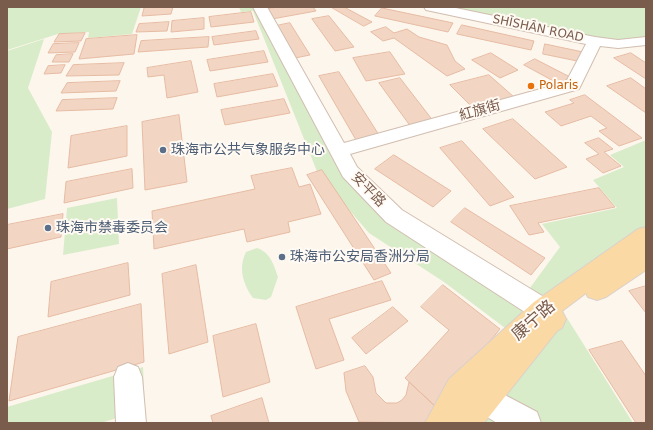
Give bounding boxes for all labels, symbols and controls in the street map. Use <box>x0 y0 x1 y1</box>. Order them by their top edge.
street label: SHĪSHĀN ROAD <box>491 12 585 46</box>
place label: Polaris <box>539 79 578 93</box>
marker: Polaris <box>526 81 536 91</box>
street label: 紅旗街 <box>457 97 503 125</box>
place label: 珠海市公共气象服务中心 <box>171 142 325 158</box>
marker: 珠海市公共气象服务中心 <box>158 145 168 155</box>
street label: 安平路 <box>347 169 389 211</box>
place label: 珠海市禁毒委员会 <box>56 220 168 236</box>
marker: 珠海市禁毒委员会 <box>43 223 53 233</box>
place label: 珠海市公安局香洲分局 <box>290 249 430 265</box>
marker: 珠海市公安局香洲分局 <box>277 252 287 262</box>
street label: 康宁路 <box>508 297 560 345</box>

